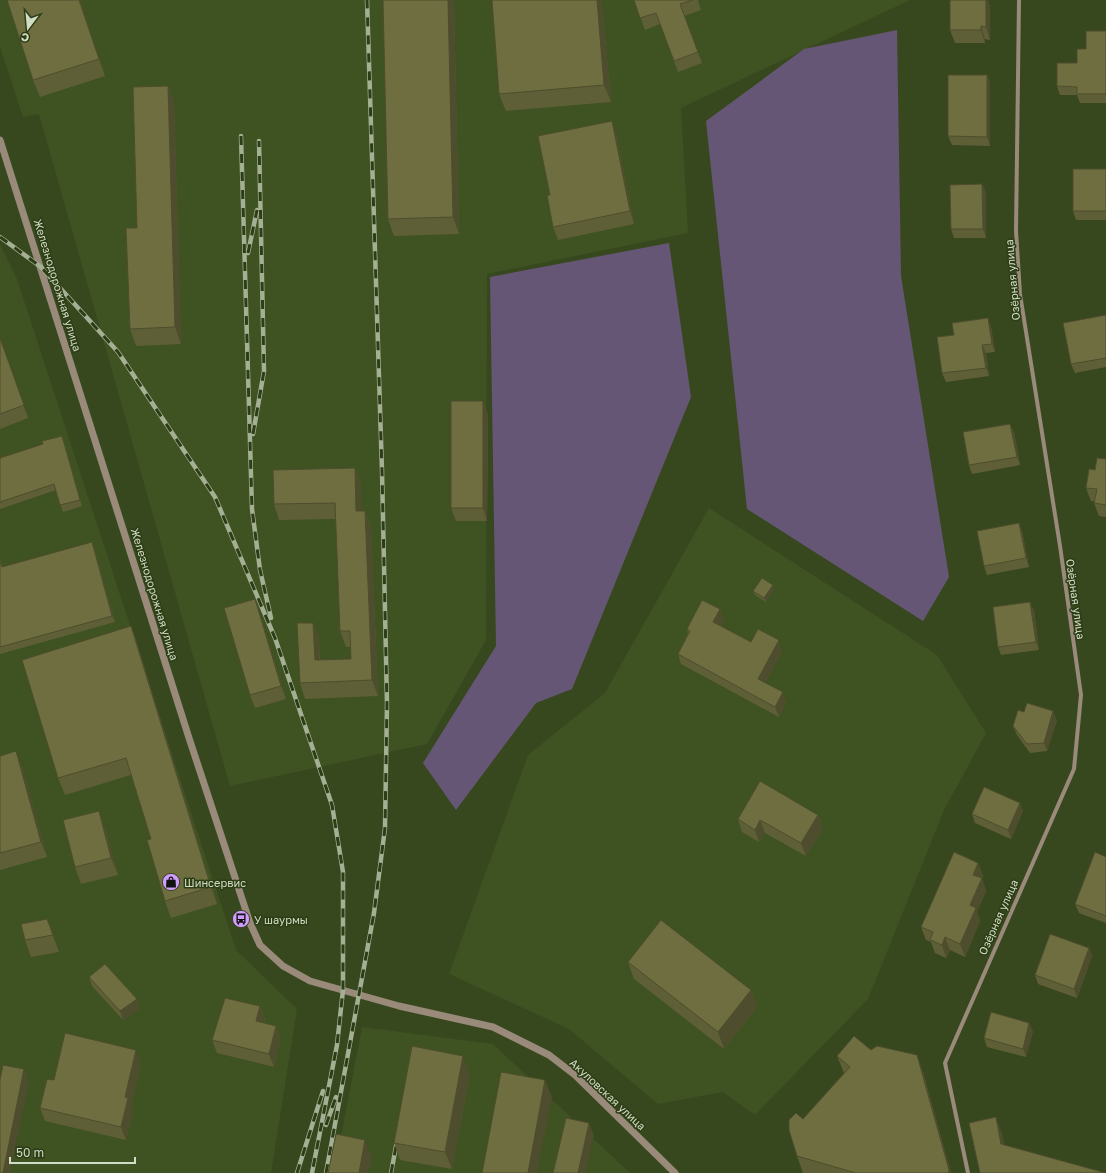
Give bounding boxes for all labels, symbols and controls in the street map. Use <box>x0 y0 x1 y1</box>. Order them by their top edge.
north arrow <box>8 8 48 48</box>
text: С <box>19 31 31 45</box>
street label: Железнодорожная улица <box>32 217 84 353</box>
street label: Озёрная улица <box>1002 239 1022 321</box>
street label: Железнодорожная улица <box>129 526 181 662</box>
street label: Озёрная улица <box>1064 558 1088 640</box>
shop icon: Шинсервис <box>161 872 181 892</box>
place label: Шинсервис <box>184 876 246 889</box>
street label: Озёрная улица <box>976 877 1020 957</box>
bus stop icon: У шаурмы <box>231 909 251 929</box>
place label: У шаурмы <box>254 913 308 926</box>
street label: Акуловская улица <box>567 1056 649 1132</box>
scale bar <box>10 1139 135 1165</box>
text: 50 m <box>16 1145 44 1160</box>

